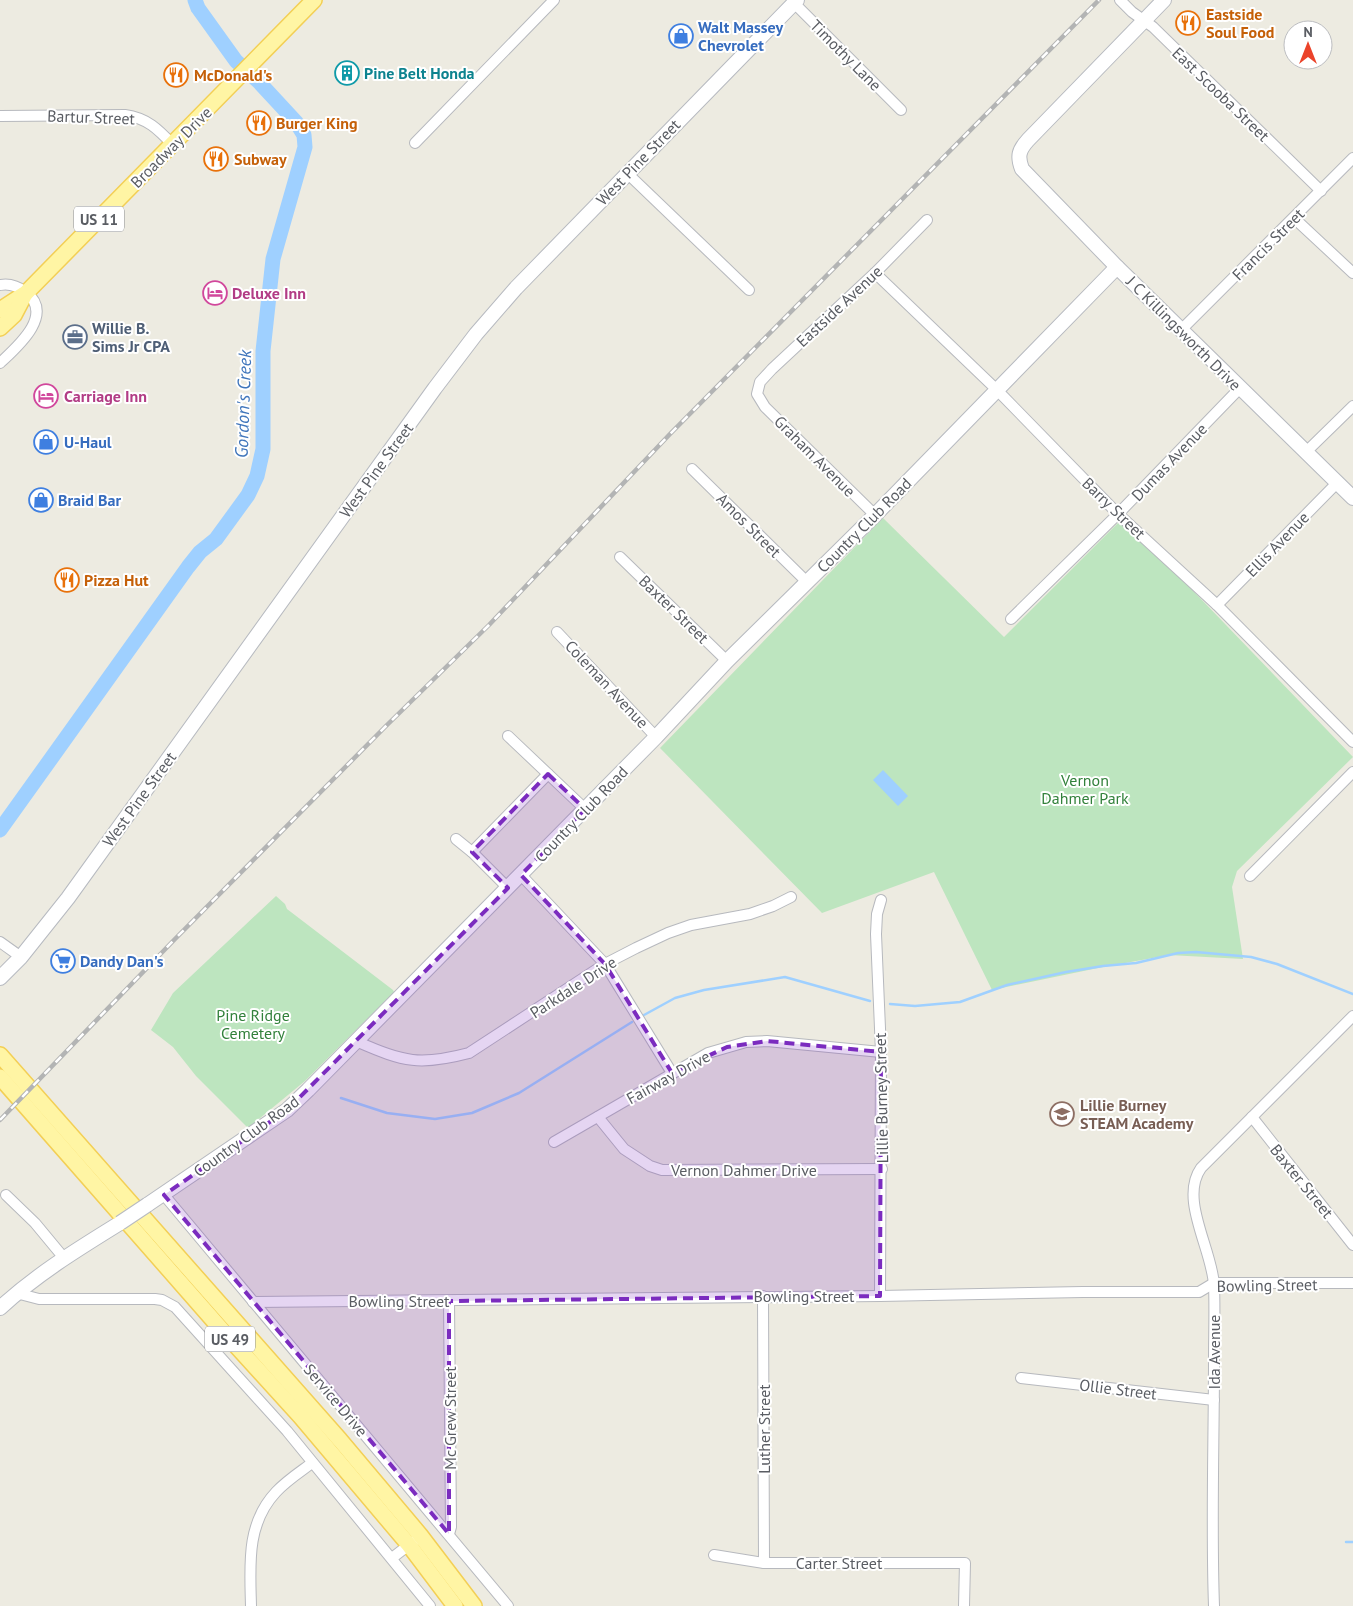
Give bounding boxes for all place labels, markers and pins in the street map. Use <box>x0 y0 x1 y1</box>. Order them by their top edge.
place label: Eastside Soul Food <box>1206 4 1274 42</box>
restaurant icon: Eastside Soul Food <box>1175 10 1201 36</box>
place label: Walt Massey Chevrolet <box>698 17 783 55</box>
shop icon: Walt Massey Chevrolet <box>668 23 694 49</box>
building icon: Pine Belt Honda <box>334 60 360 86</box>
restaurant icon: McDonald's <box>163 62 189 88</box>
place label: Pine Belt Honda <box>364 63 475 83</box>
place label: McDonald's <box>194 65 273 85</box>
restaurant icon: Burger King <box>246 110 272 136</box>
place label: Burger King <box>276 113 358 133</box>
restaurant icon: Subway <box>203 146 229 172</box>
place label: Subway <box>234 149 287 169</box>
hotel icon: Deluxe Inn <box>202 280 228 306</box>
place label: Deluxe Inn <box>232 283 306 303</box>
place label: Willie B. Sims Jr CPA <box>92 318 170 356</box>
office icon: Willie B. Sims Jr CPA <box>62 324 88 350</box>
hotel icon: Carriage Inn <box>33 383 59 409</box>
place label: Carriage Inn <box>64 386 147 406</box>
shop icon: U-Haul <box>33 429 59 455</box>
place label: U-Haul <box>64 432 112 452</box>
shop icon: Braid Bar <box>28 487 54 513</box>
place label: Braid Bar <box>58 490 121 510</box>
restaurant icon: Pizza Hut <box>54 567 80 593</box>
place label: Pizza Hut <box>84 570 149 590</box>
supermarket icon: Dandy Dan's <box>50 948 76 974</box>
place label: Dandy Dan's <box>80 951 164 971</box>
place label: Lillie Burney STEAM Academy <box>1080 1095 1194 1133</box>
school or university icon: Lillie Burney STEAM Academy <box>1049 1101 1075 1127</box>

